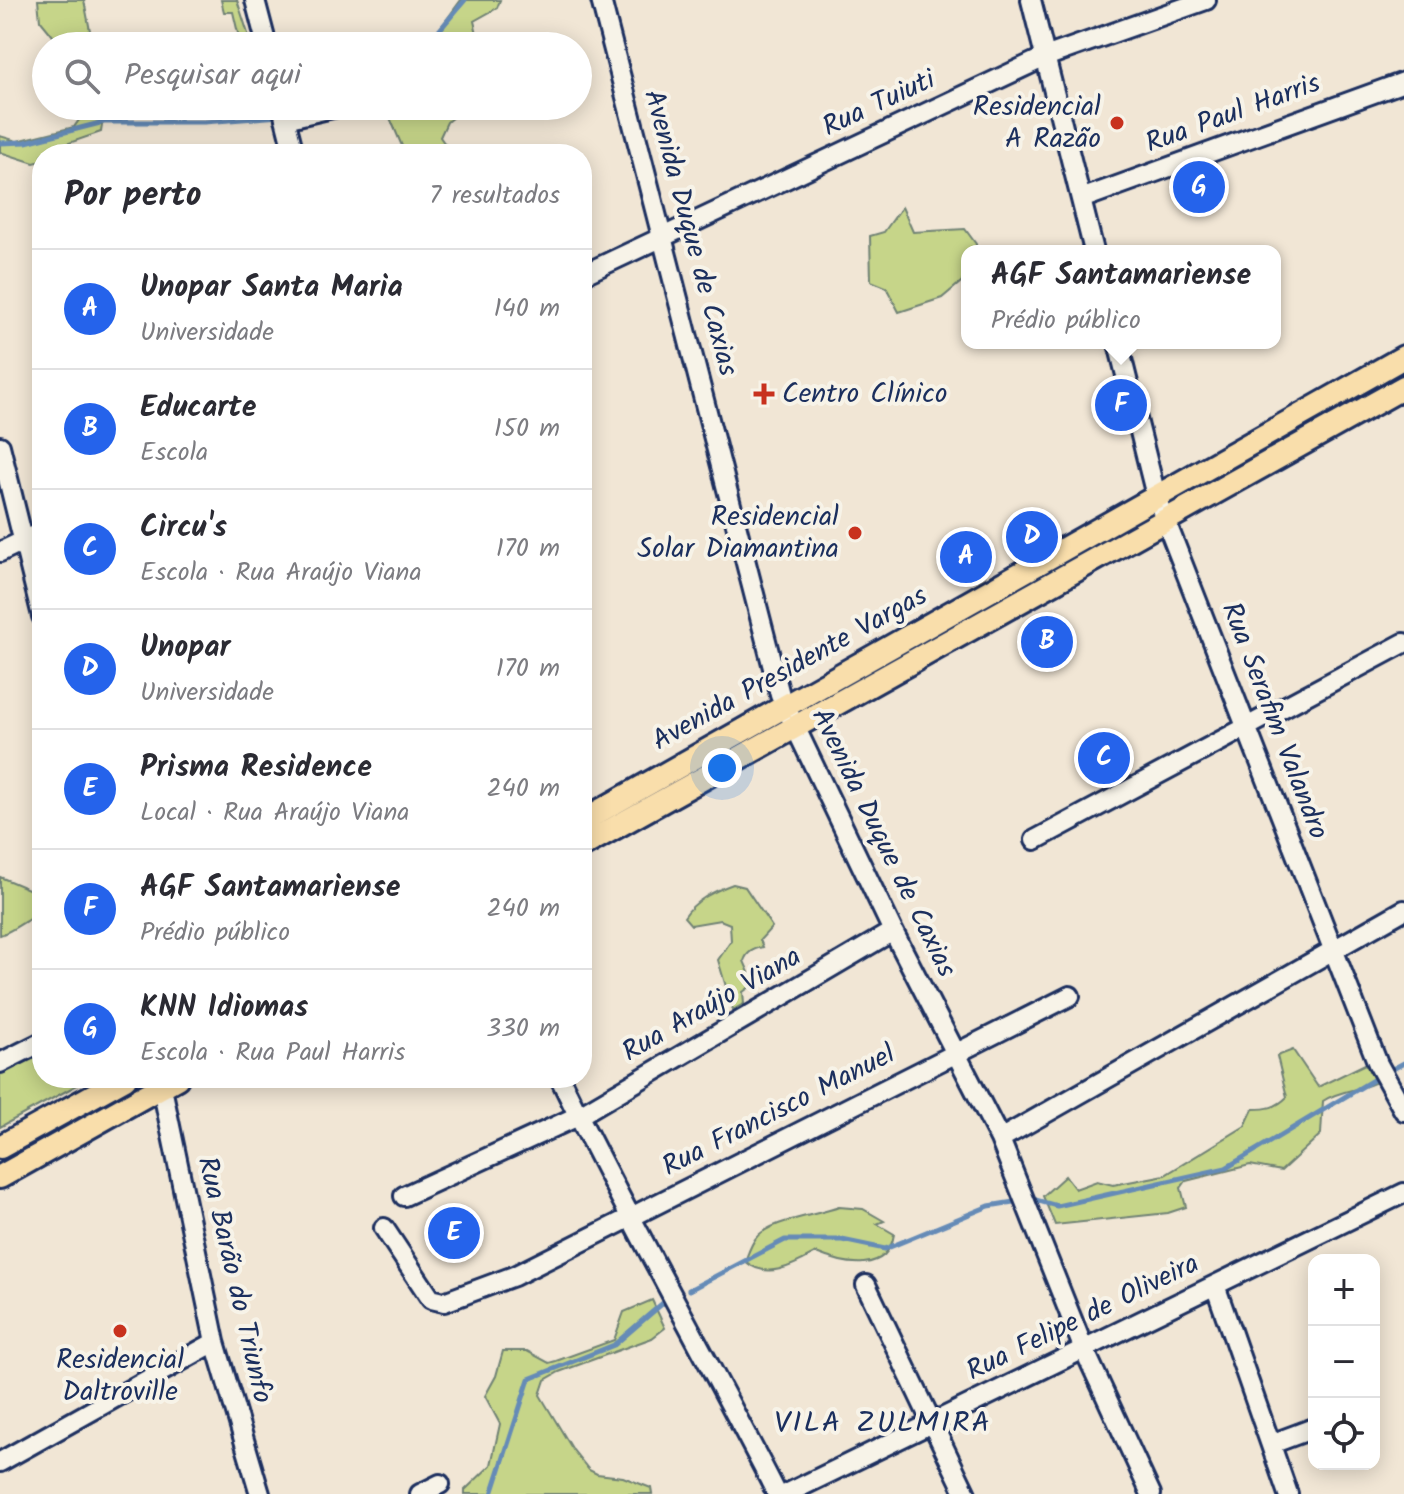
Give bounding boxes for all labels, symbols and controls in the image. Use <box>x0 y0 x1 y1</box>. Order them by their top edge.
search box <box>32 32 592 120</box>
text: Pesquisar aqui <box>124 52 301 100</box>
icon: search <box>60 54 104 98</box>
street label: Rua Tuiuti <box>815 58 944 150</box>
street label: Rua Paul Harris <box>1139 62 1327 166</box>
street label: Avenida Duque de Caxias <box>630 85 750 381</box>
place label: Residencial A Razão <box>973 85 1101 162</box>
marker: Residencial A Razão <box>1108 114 1126 132</box>
pin: G <box>1173 157 1225 217</box>
text: Por perto <box>64 169 202 223</box>
text: 7 resultados <box>429 175 560 217</box>
popup <box>961 245 1281 349</box>
text: AGF Santamariense <box>991 252 1251 300</box>
text: Unopar Santa Maria <box>140 264 403 312</box>
text: A <box>82 288 98 330</box>
text: 140 m <box>493 288 560 330</box>
text: Prédio público <box>991 300 1141 342</box>
text: Universidade <box>140 312 274 354</box>
place label: Centro Clínico <box>782 372 947 417</box>
pin: F <box>1095 375 1147 435</box>
marker: Centro Clínico <box>753 383 775 405</box>
text: Educarte <box>140 384 256 432</box>
text: B <box>82 408 98 450</box>
text: 150 m <box>494 408 560 450</box>
text: Escola <box>140 432 208 474</box>
place label: Residencial Solar Diamantina <box>637 495 839 572</box>
text: Circu's <box>140 504 227 552</box>
pin: D <box>1006 507 1058 567</box>
marker: Residencial Solar Diamantina <box>846 524 864 542</box>
pin: A <box>940 527 992 587</box>
text: C <box>82 528 98 570</box>
text: 170 m <box>496 528 560 570</box>
text: Escola · Rua Araújo Viana <box>140 552 422 594</box>
street label: Avenida Presidente Vargas <box>644 574 936 764</box>
street label: Rua Serafim Valandro <box>1208 596 1340 846</box>
pin: B <box>1021 612 1073 672</box>
text: Unopar <box>140 624 230 672</box>
text: D <box>81 648 99 690</box>
text: 170 m <box>496 648 560 690</box>
text: Universidade <box>140 672 274 714</box>
street label: Avenida Duque de Caxias <box>798 701 968 985</box>
pin: C <box>1078 728 1130 788</box>
text: Prisma Residence <box>140 744 372 792</box>
your location <box>702 748 742 788</box>
text: E <box>83 768 97 810</box>
text: 240 m <box>486 768 560 810</box>
text: Local · Rua Araújo Viana <box>140 792 410 834</box>
text: AGF Santamariense <box>140 864 400 912</box>
text: F <box>83 888 97 930</box>
text: 240 m <box>486 888 560 930</box>
text: Prédio público <box>140 912 290 954</box>
street label: Rua Araújo Viana <box>614 935 810 1075</box>
text: KNN Idiomas <box>140 984 308 1032</box>
text: G <box>82 1008 98 1050</box>
text: 330 m <box>486 1008 560 1050</box>
text: Escola · Rua Paul Harris <box>140 1032 405 1074</box>
street label: Rua Francisco Manuel <box>654 1033 904 1189</box>
street label: Rua Barão do Triunfo <box>184 1152 284 1408</box>
pin: E <box>428 1203 480 1263</box>
street label: Rua Felipe de Oliveira <box>959 1242 1207 1394</box>
map controls <box>1308 1254 1380 1470</box>
button: + <box>1308 1254 1380 1326</box>
marker: Residencial Daltroville <box>111 1322 129 1340</box>
button: − <box>1308 1326 1380 1398</box>
place label: Residencial Daltroville <box>56 1338 184 1415</box>
button: locate <box>1308 1398 1380 1470</box>
district label: VILA ZULMIRA <box>774 1400 992 1448</box>

